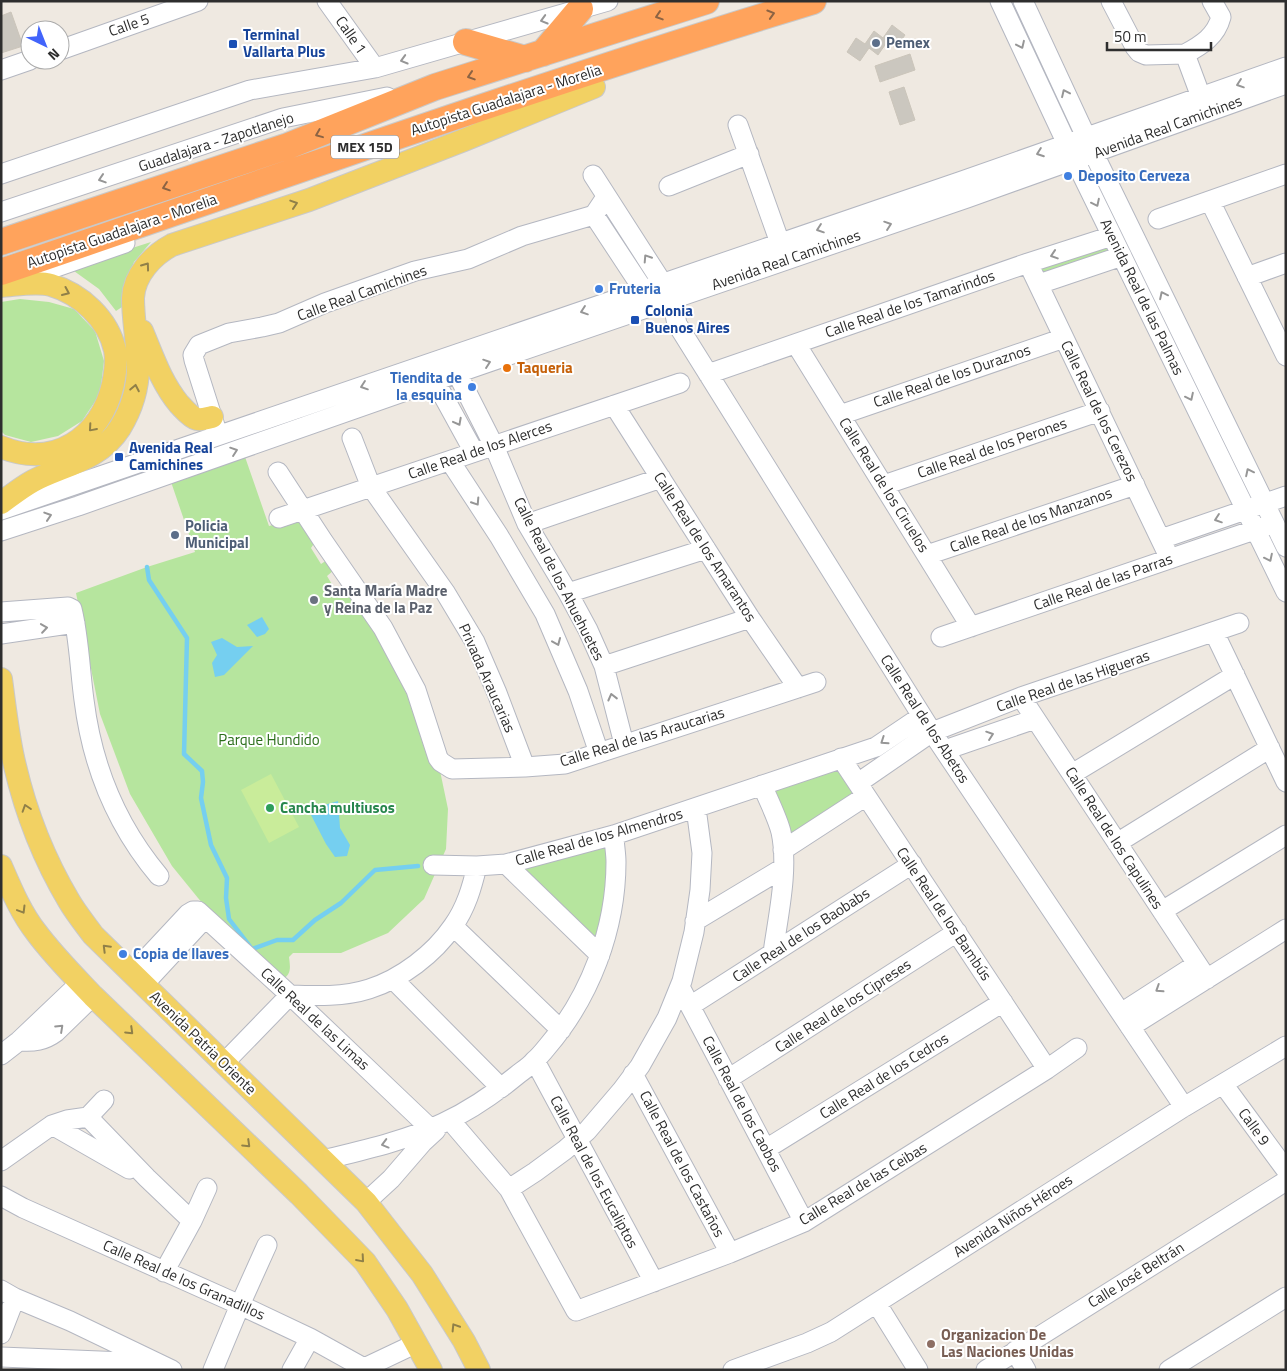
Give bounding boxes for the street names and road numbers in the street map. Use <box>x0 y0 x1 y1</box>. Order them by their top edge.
street label: Calle 5 <box>105 7 152 42</box>
street label: Calle 1 <box>330 11 373 58</box>
street label: Autopista Guadalajara - Morelia <box>407 58 605 141</box>
street label: Avenida Real Camichines <box>1090 89 1245 164</box>
street label: Guadalajara - Zapotlanejo <box>135 105 297 178</box>
road number: MEX 15D <box>331 136 399 158</box>
street label: Autopista Guadalajara - Morelia <box>24 187 220 274</box>
street label: Avenida Real de las Palmas <box>1095 215 1190 379</box>
street label: Avenida Real Camichines <box>708 223 864 296</box>
street label: Calle Real Camichines <box>294 258 430 327</box>
street label: Calle Real de los Tamarindos <box>822 264 998 343</box>
street label: Calle Real de los Cerezos <box>1055 336 1144 485</box>
street label: Calle Real de los Duraznos <box>870 338 1034 413</box>
street label: Calle Real de los Perones <box>914 411 1070 484</box>
street label: Calle Real de los Ciruelos <box>833 413 935 557</box>
street label: Calle Real de los Alerces <box>405 414 555 485</box>
street label: Calle Real de los Amarantos <box>648 467 763 626</box>
street label: Calle Real de los Manzanos <box>947 481 1115 558</box>
street label: Calle Real de los Ahuehuetes <box>508 493 611 665</box>
street label: Calle Real de las Parras <box>1030 547 1175 616</box>
street label: Privada Araucarias <box>453 620 522 736</box>
street label: Calle Real de las Higueras <box>993 643 1153 718</box>
street label: Calle Real de los Abetos <box>875 650 976 788</box>
street label: Calle Real de las Araucarias <box>557 701 727 773</box>
street label: Calle Real de los Capulines <box>1060 762 1169 914</box>
street label: Calle Real de los Almendros <box>512 802 685 871</box>
street label: Calle Real de los Bambús <box>891 842 998 985</box>
street label: Calle Real de los Baobabs <box>727 881 874 988</box>
street label: Calle Real de los Cipreses <box>770 953 915 1058</box>
street label: Calle Real de las Limas <box>256 962 375 1075</box>
street label: Avenida Patria Oriente <box>145 985 262 1100</box>
street label: Calle Real de los Cedros <box>815 1027 953 1125</box>
street label: Calle Real de los Caobos <box>697 1032 788 1176</box>
street label: Calle Real de los Castaños <box>634 1086 731 1241</box>
street label: Calle Real de los Eucaliptos <box>544 1091 644 1252</box>
street label: Calle 9 <box>1233 1103 1276 1150</box>
street label: Calle Real de las Ceibas <box>794 1136 931 1231</box>
street label: Avenida Niños Héroes <box>948 1168 1077 1263</box>
street label: Calle Real de los Granadillos <box>99 1233 269 1326</box>
street label: Calle José Beltrán <box>1083 1236 1188 1313</box>

